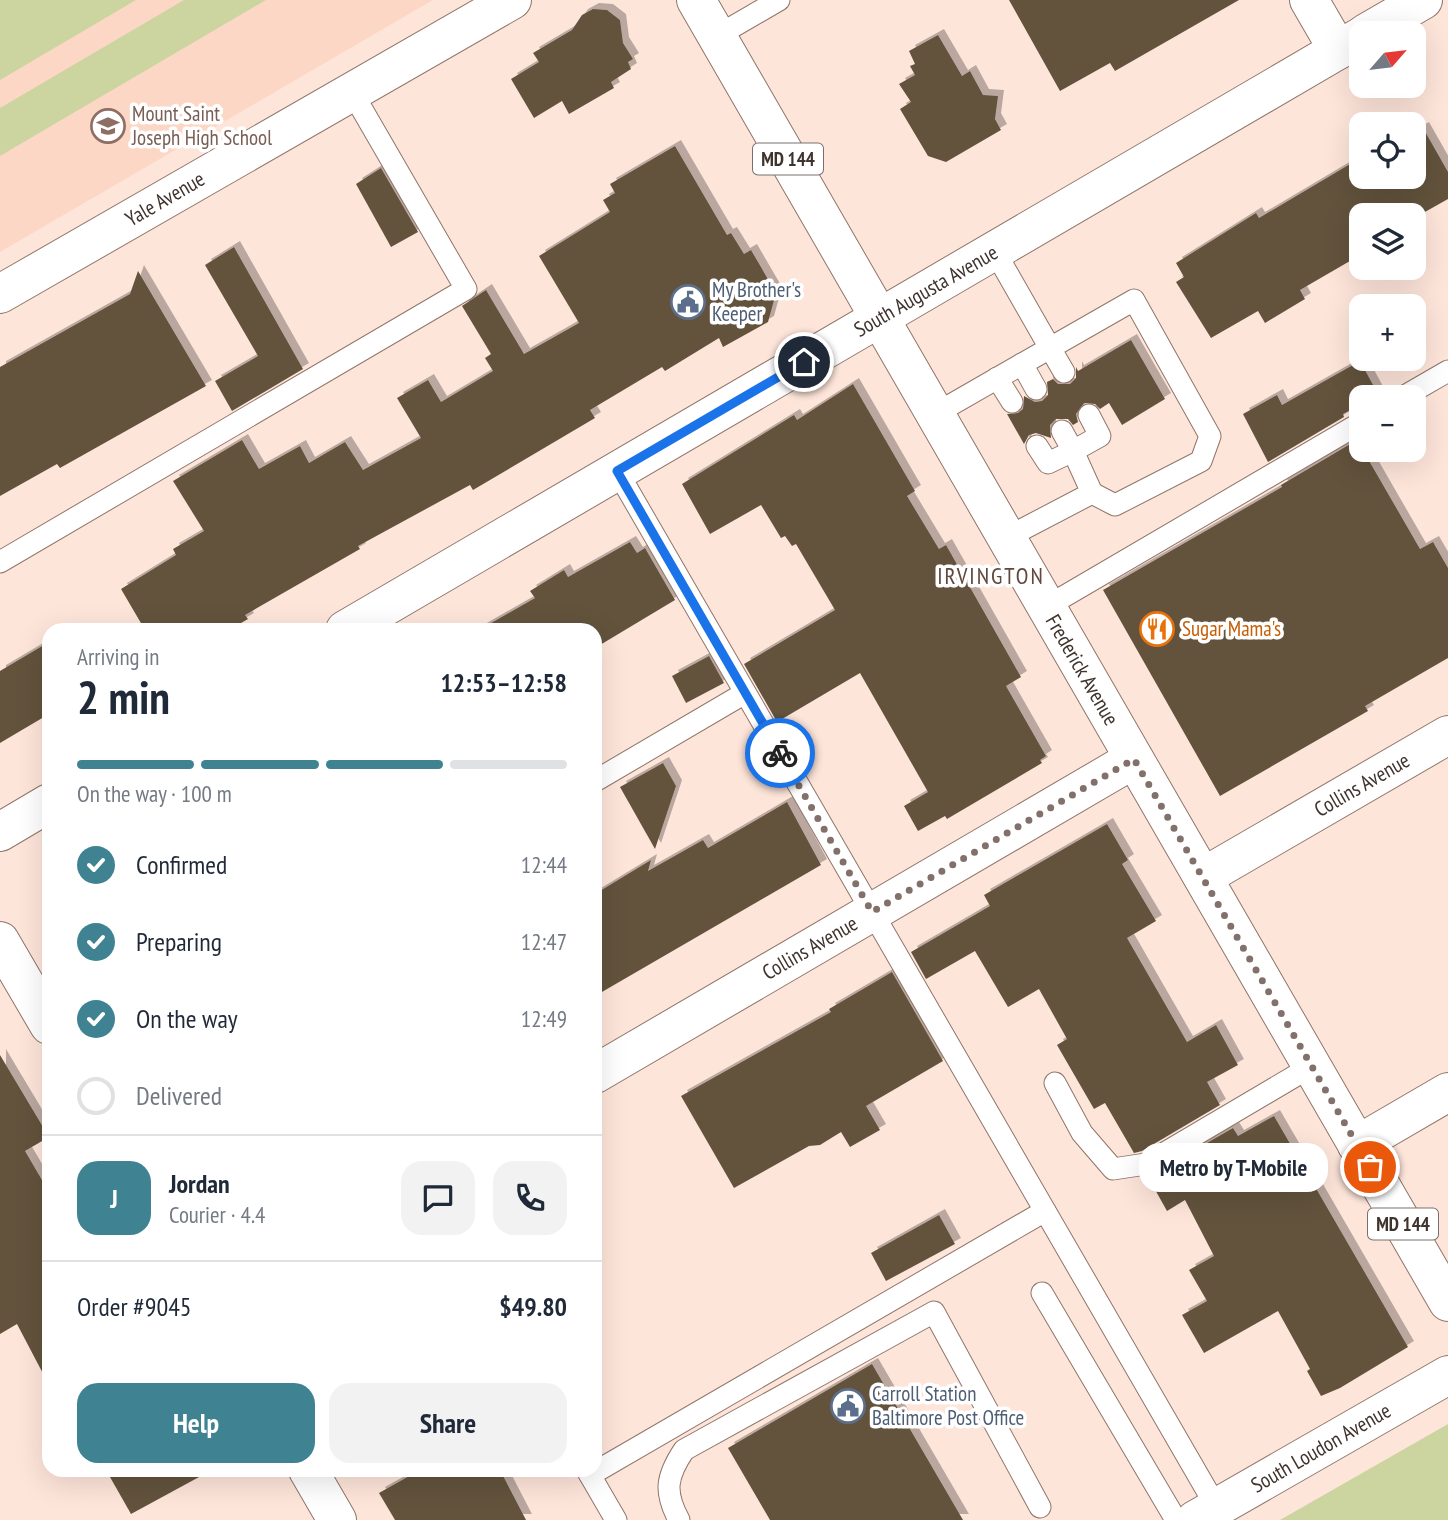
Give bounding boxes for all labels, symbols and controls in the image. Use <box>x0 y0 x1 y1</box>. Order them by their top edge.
north arrow <box>1349 21 1426 98</box>
map controls <box>1349 21 1426 462</box>
place label: Mount Saint Joseph High School <box>131 100 272 151</box>
school or university icon: Mount Saint Joseph High School <box>89 107 127 145</box>
button: locate <box>1349 112 1426 189</box>
road number: MD 144 <box>753 144 823 174</box>
street label: Yale Avenue <box>120 165 209 232</box>
button: layers <box>1349 203 1426 280</box>
street label: South Augusta Avenue <box>849 238 1002 343</box>
place label: My Brother's Keeper <box>712 276 801 327</box>
public building icon: My Brother's Keeper <box>669 283 707 321</box>
button: + <box>1349 294 1426 371</box>
pin <box>774 332 834 392</box>
icon: home <box>785 343 823 381</box>
button: − <box>1349 385 1426 462</box>
district label: IRVINGTON <box>937 561 1045 590</box>
street label: Frederick Avenue <box>1040 610 1125 730</box>
restaurant icon: Sugar Mama's <box>1138 610 1176 648</box>
place label: Sugar Mama's <box>1182 615 1281 642</box>
text: Arriving in <box>77 642 159 671</box>
text: 12:53–12:58 <box>440 666 567 699</box>
text: 2 min <box>77 667 170 727</box>
courier <box>745 718 815 788</box>
icon: bike <box>761 734 799 772</box>
street label: Collins Avenue <box>1309 746 1414 823</box>
text: On the way · 100 m <box>77 779 232 808</box>
icon: check <box>77 846 115 884</box>
text: Confirmed <box>136 848 227 881</box>
text: 12:44 <box>521 850 567 879</box>
street label: Collins Avenue <box>757 909 862 986</box>
icon: check <box>77 923 115 961</box>
text: Preparing <box>136 925 222 958</box>
text: 12:47 <box>521 927 567 956</box>
icon: check <box>77 1000 115 1038</box>
text: On the way <box>136 1002 238 1035</box>
text: 12:49 <box>521 1004 567 1033</box>
text: Delivered <box>136 1079 222 1112</box>
pin <box>1340 1137 1400 1197</box>
callout: Metro by T-Mobile <box>1139 1142 1328 1192</box>
icon: bag <box>1351 1148 1389 1186</box>
text: Metro by T-Mobile <box>1160 1153 1307 1182</box>
button: chat <box>401 1161 475 1235</box>
button: phone <box>493 1161 567 1235</box>
text: Jordan <box>169 1167 230 1200</box>
text: J <box>110 1182 118 1215</box>
text: Courier · 4.4 <box>169 1200 265 1229</box>
road number: MD 144 <box>1368 1208 1438 1240</box>
text: Order #9045 <box>77 1290 192 1323</box>
text: $49.80 <box>499 1290 567 1323</box>
place label: Carroll Station Baltimore Post Office <box>872 1380 1024 1431</box>
button: Help <box>77 1383 315 1463</box>
button: Share <box>329 1383 567 1463</box>
public building icon: Carroll Station Baltimore Post Office <box>829 1387 867 1425</box>
street label: South Loudon Avenue <box>1246 1397 1395 1499</box>

